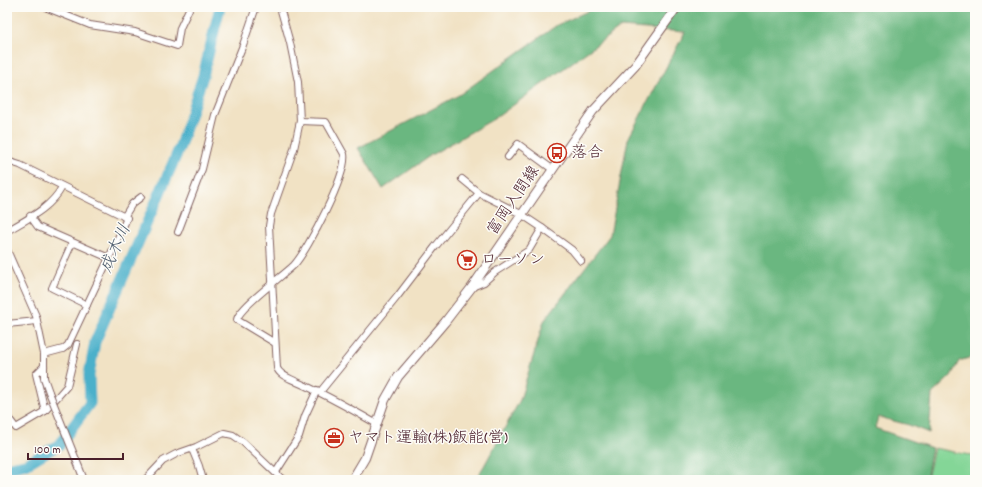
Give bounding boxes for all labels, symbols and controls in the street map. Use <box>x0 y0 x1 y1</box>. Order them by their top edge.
bus stop icon: 落合 <box>546 142 568 164</box>
place label: 落合 <box>571 142 603 165</box>
street label: 富岡入間線 <box>482 161 546 241</box>
water label: 成木川 <box>96 221 138 277</box>
supermarket icon: ローソン <box>456 249 478 271</box>
place label: ローソン <box>481 249 545 272</box>
office icon: ヤマト運輸(株)飯能(営) <box>323 427 345 449</box>
place label: ヤマト運輸(株)飯能(営) <box>348 427 508 450</box>
scale bar <box>28 435 123 461</box>
text: 100 m <box>34 442 61 459</box>

